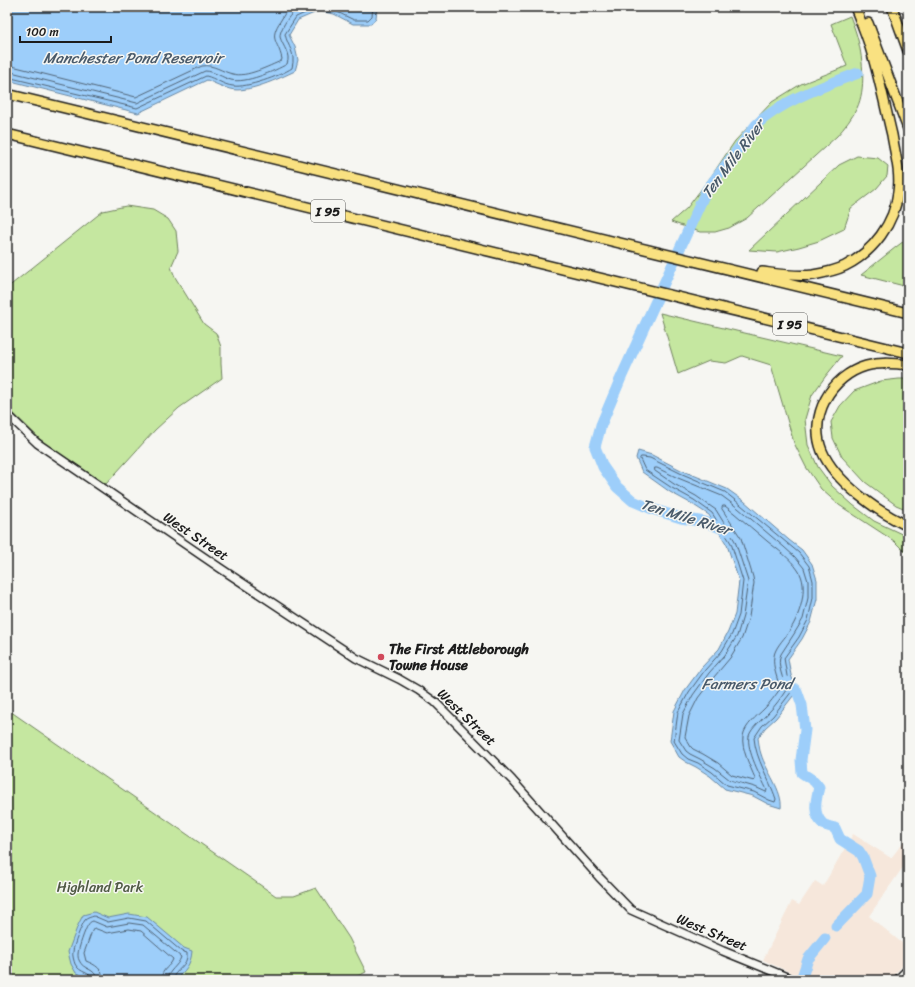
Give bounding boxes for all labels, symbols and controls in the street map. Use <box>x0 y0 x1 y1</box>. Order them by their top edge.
scale bar <box>20 18 111 44</box>
text: 100 m <box>26 21 59 43</box>
water label: Manchester Pond Reservoir <box>43 45 226 71</box>
water label: Ten Mile River <box>695 112 773 204</box>
road number: I 95 <box>311 200 345 222</box>
road number: I 95 <box>773 313 807 335</box>
water label: Ten Mile River <box>638 491 737 544</box>
street label: West Street <box>158 505 234 568</box>
place label: The First Attleborough Towne House <box>389 637 529 678</box>
marker: The First Attleborough Towne House <box>376 652 386 662</box>
water label: Farmers Pond <box>702 671 796 697</box>
street label: West Street <box>431 682 502 752</box>
park label: Highland Park <box>57 875 144 900</box>
street label: West Street <box>672 906 751 959</box>

